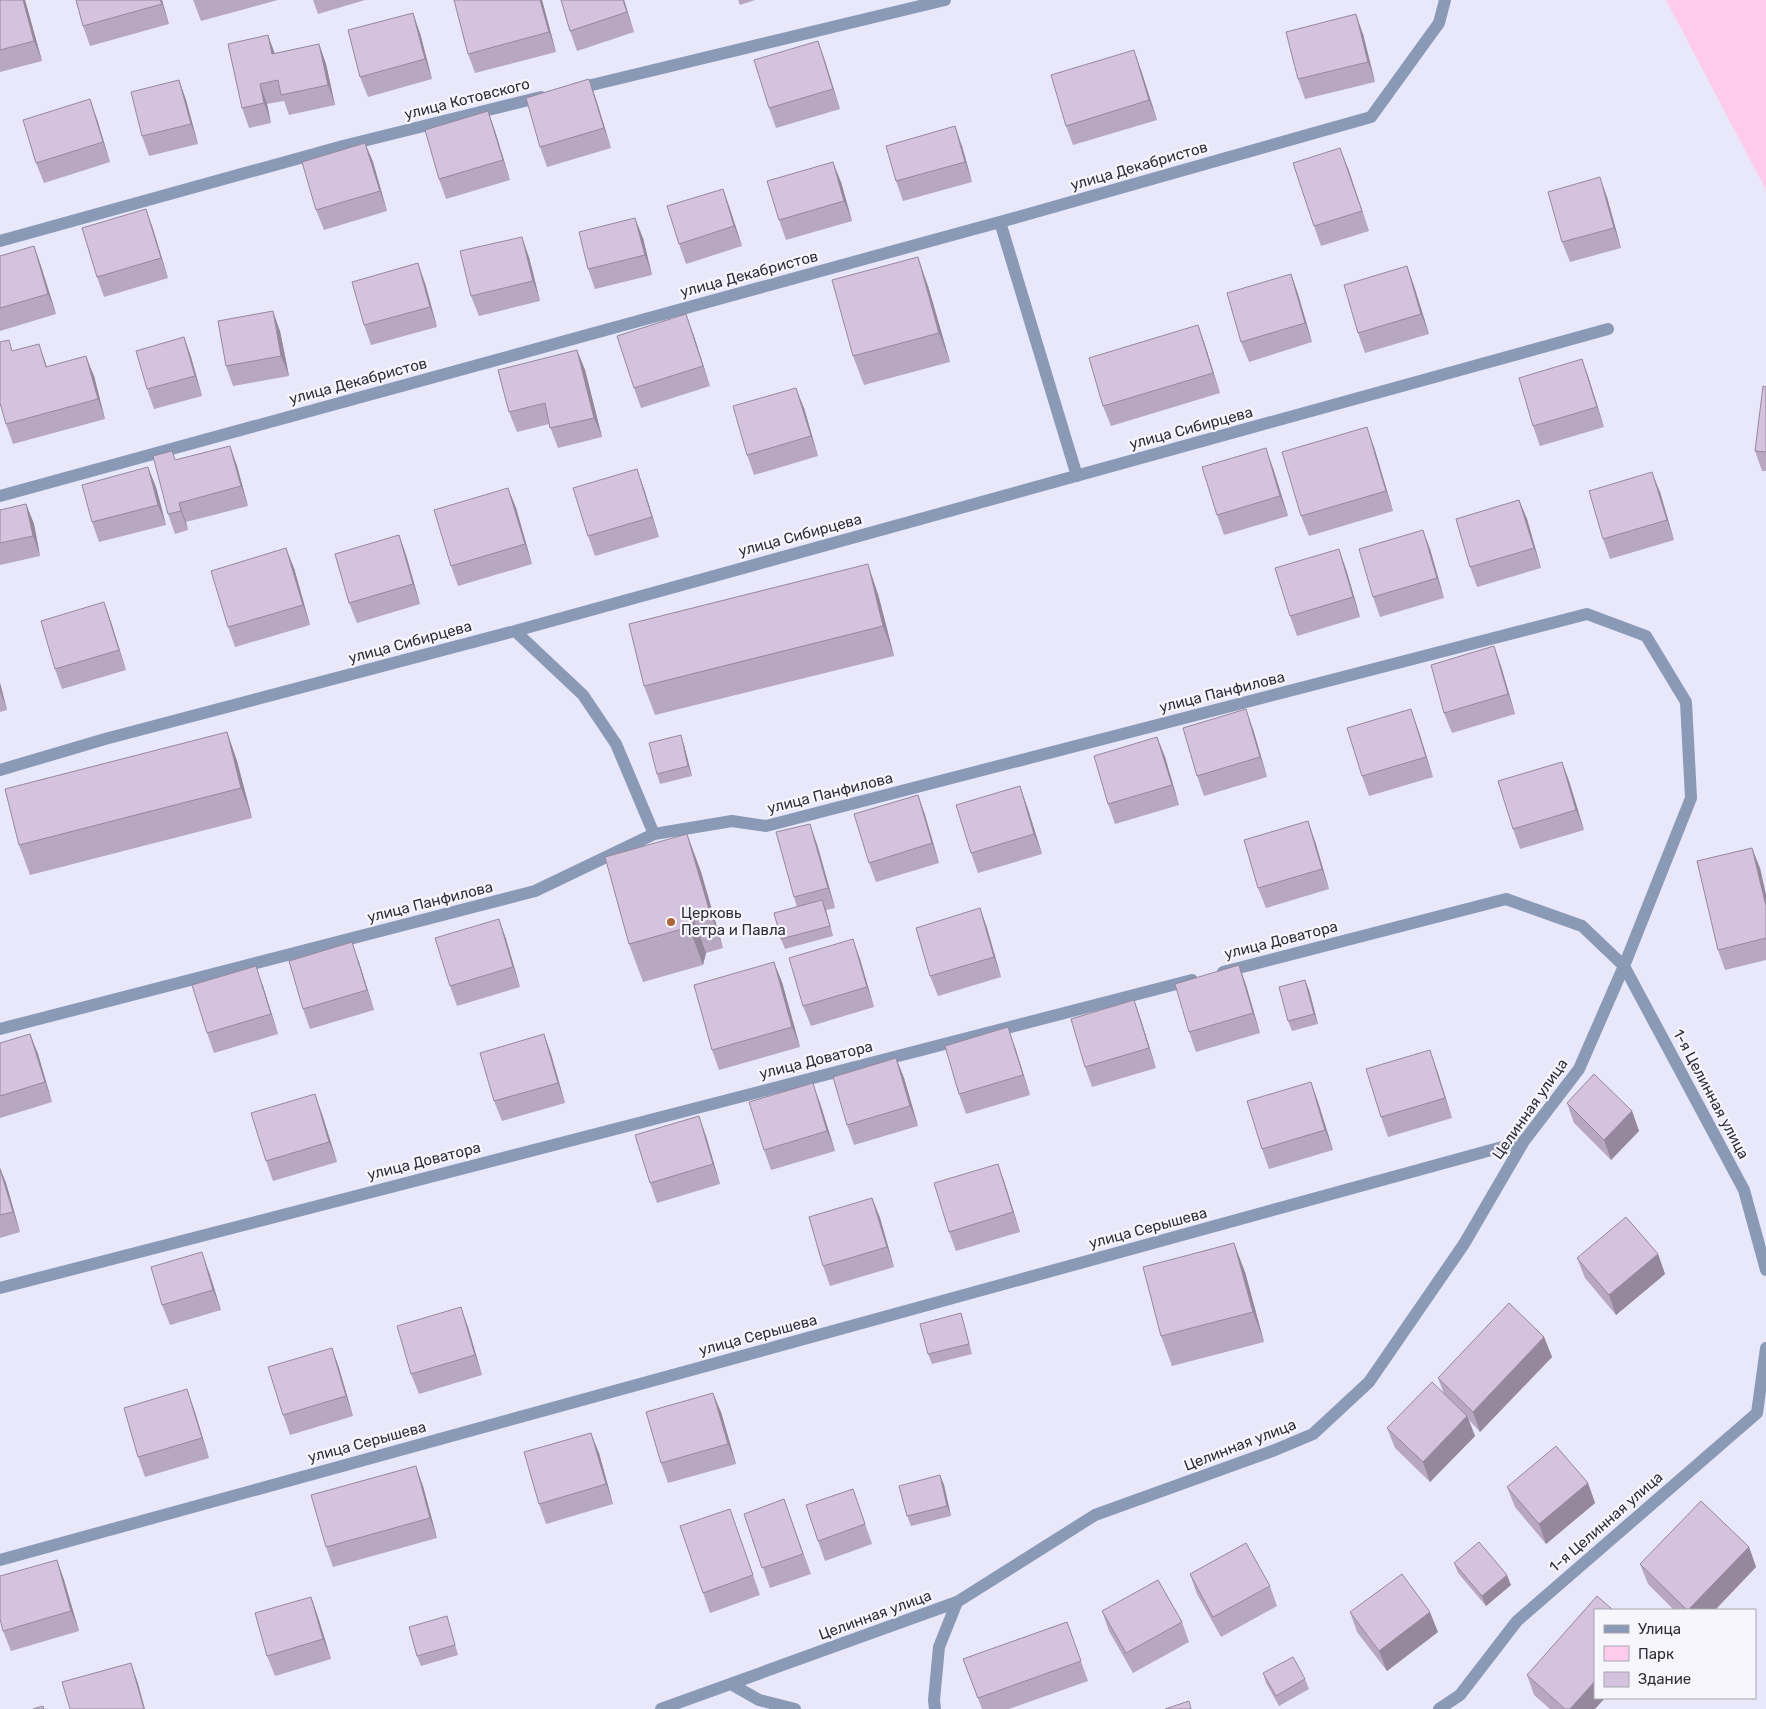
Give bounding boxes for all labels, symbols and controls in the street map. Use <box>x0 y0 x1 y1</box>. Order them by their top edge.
street label: улица Котовского <box>402 75 532 123</box>
street label: улица Декабристов <box>1068 138 1210 194</box>
street label: улица Декабристов <box>678 247 820 301</box>
street label: улица Декабристов <box>287 354 429 408</box>
street label: улица Сибирцева <box>1127 403 1255 453</box>
street label: улица Сибирцева <box>736 510 864 560</box>
street label: улица Сибирцева <box>346 617 474 667</box>
street label: улица Панфилова <box>1157 668 1287 716</box>
street label: улица Панфилова <box>765 769 895 817</box>
street label: улица Панфилова <box>365 878 495 926</box>
place label: Церковь Петра и Павла <box>681 904 786 939</box>
marker: Церковь Петра и Павла <box>665 916 677 928</box>
street label: улица Доватора <box>1222 917 1340 963</box>
street label: 1-я Целинная улица <box>1669 1026 1753 1162</box>
street label: улица Доватора <box>757 1037 875 1083</box>
street label: Целинная улица <box>1489 1055 1571 1163</box>
street label: улица Доватора <box>365 1138 483 1184</box>
street label: улица Серышева <box>1087 1204 1209 1252</box>
street label: улица Серышева <box>697 1311 819 1359</box>
street label: Целинная улица <box>1181 1415 1299 1475</box>
street label: улица Серышева <box>306 1418 428 1466</box>
street label: 1-я Целинная улица <box>1546 1468 1666 1576</box>
street label: Целинная улица <box>816 1586 934 1644</box>
legend <box>1594 1609 1756 1699</box>
text: Улица <box>1638 1620 1681 1638</box>
text: Парк <box>1638 1645 1674 1663</box>
text: Здание <box>1638 1670 1691 1688</box>

